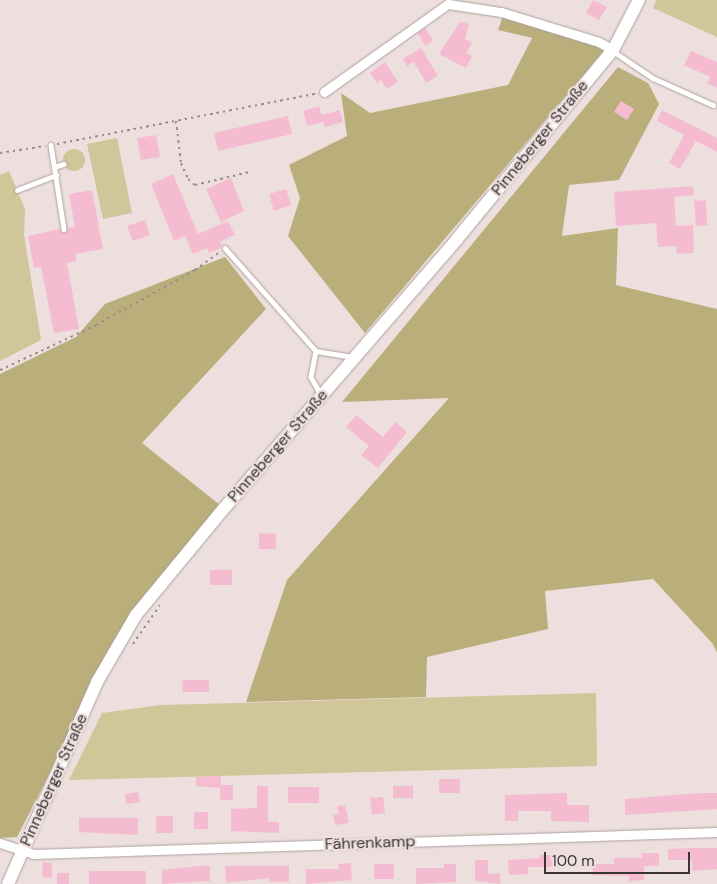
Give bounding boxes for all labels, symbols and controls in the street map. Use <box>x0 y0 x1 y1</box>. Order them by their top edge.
street label: Pinneberger Straße <box>488 76 592 200</box>
street label: Pinneberger Straße <box>224 386 332 506</box>
street label: Pinneberger Straße <box>16 711 92 849</box>
street label: Fährenkamp <box>324 832 416 854</box>
scale bar <box>547 842 693 874</box>
text: 100 m <box>552 851 595 871</box>

